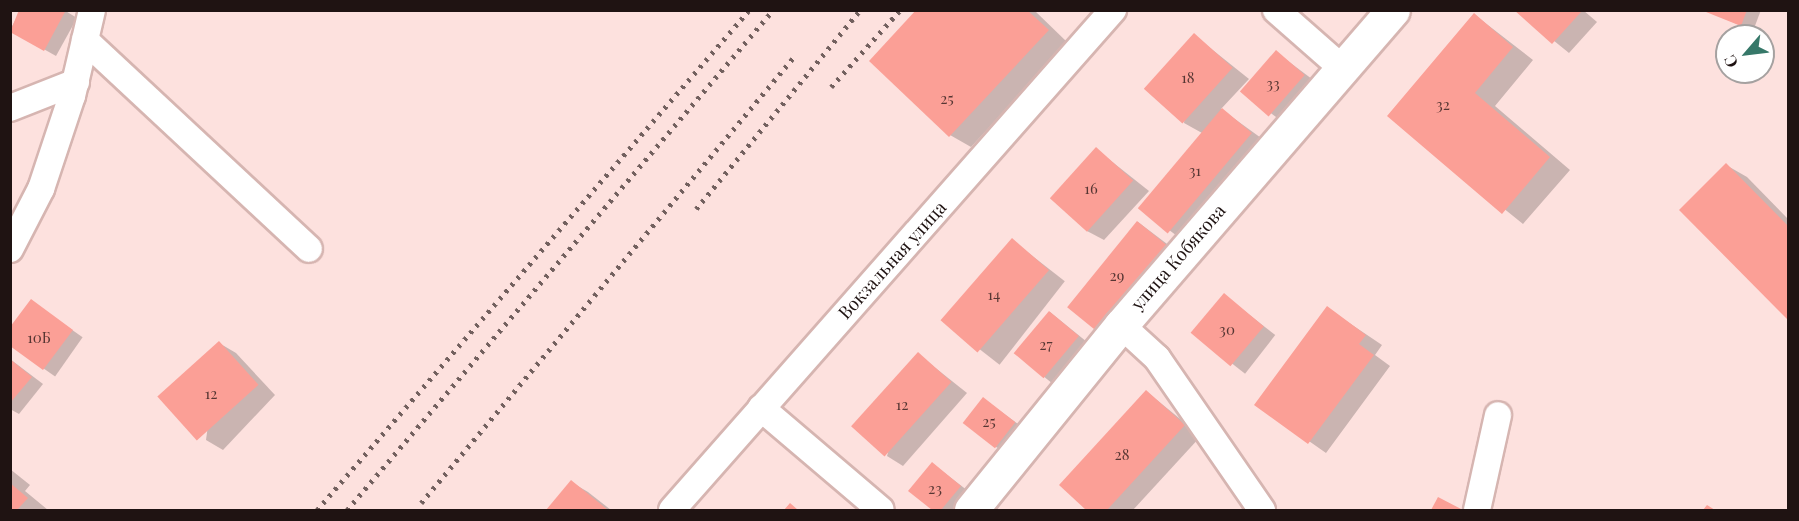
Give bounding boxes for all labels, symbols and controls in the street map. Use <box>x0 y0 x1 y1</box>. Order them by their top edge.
north arrow <box>1715 24 1775 84</box>
text: С <box>1719 52 1742 72</box>
house number: 18 <box>1181 69 1195 87</box>
house number: 33 <box>1266 75 1280 93</box>
house number: 25 <box>940 90 954 108</box>
house number: 32 <box>1436 96 1450 114</box>
house number: 31 <box>1189 162 1201 180</box>
house number: 16 <box>1084 180 1098 198</box>
street label: Вокзальная улица <box>833 197 951 323</box>
street label: улица Кобякова <box>1126 200 1230 314</box>
house number: 29 <box>1110 267 1124 285</box>
house number: 14 <box>988 286 1000 304</box>
house number: 30 <box>1219 321 1235 339</box>
house number: 10Б <box>27 329 51 347</box>
house number: 27 <box>1039 336 1053 354</box>
house number: 12 <box>205 385 217 403</box>
house number: 12 <box>896 396 908 414</box>
house number: 25 <box>982 413 996 431</box>
house number: 28 <box>1115 446 1129 464</box>
house number: 23 <box>928 480 942 498</box>

